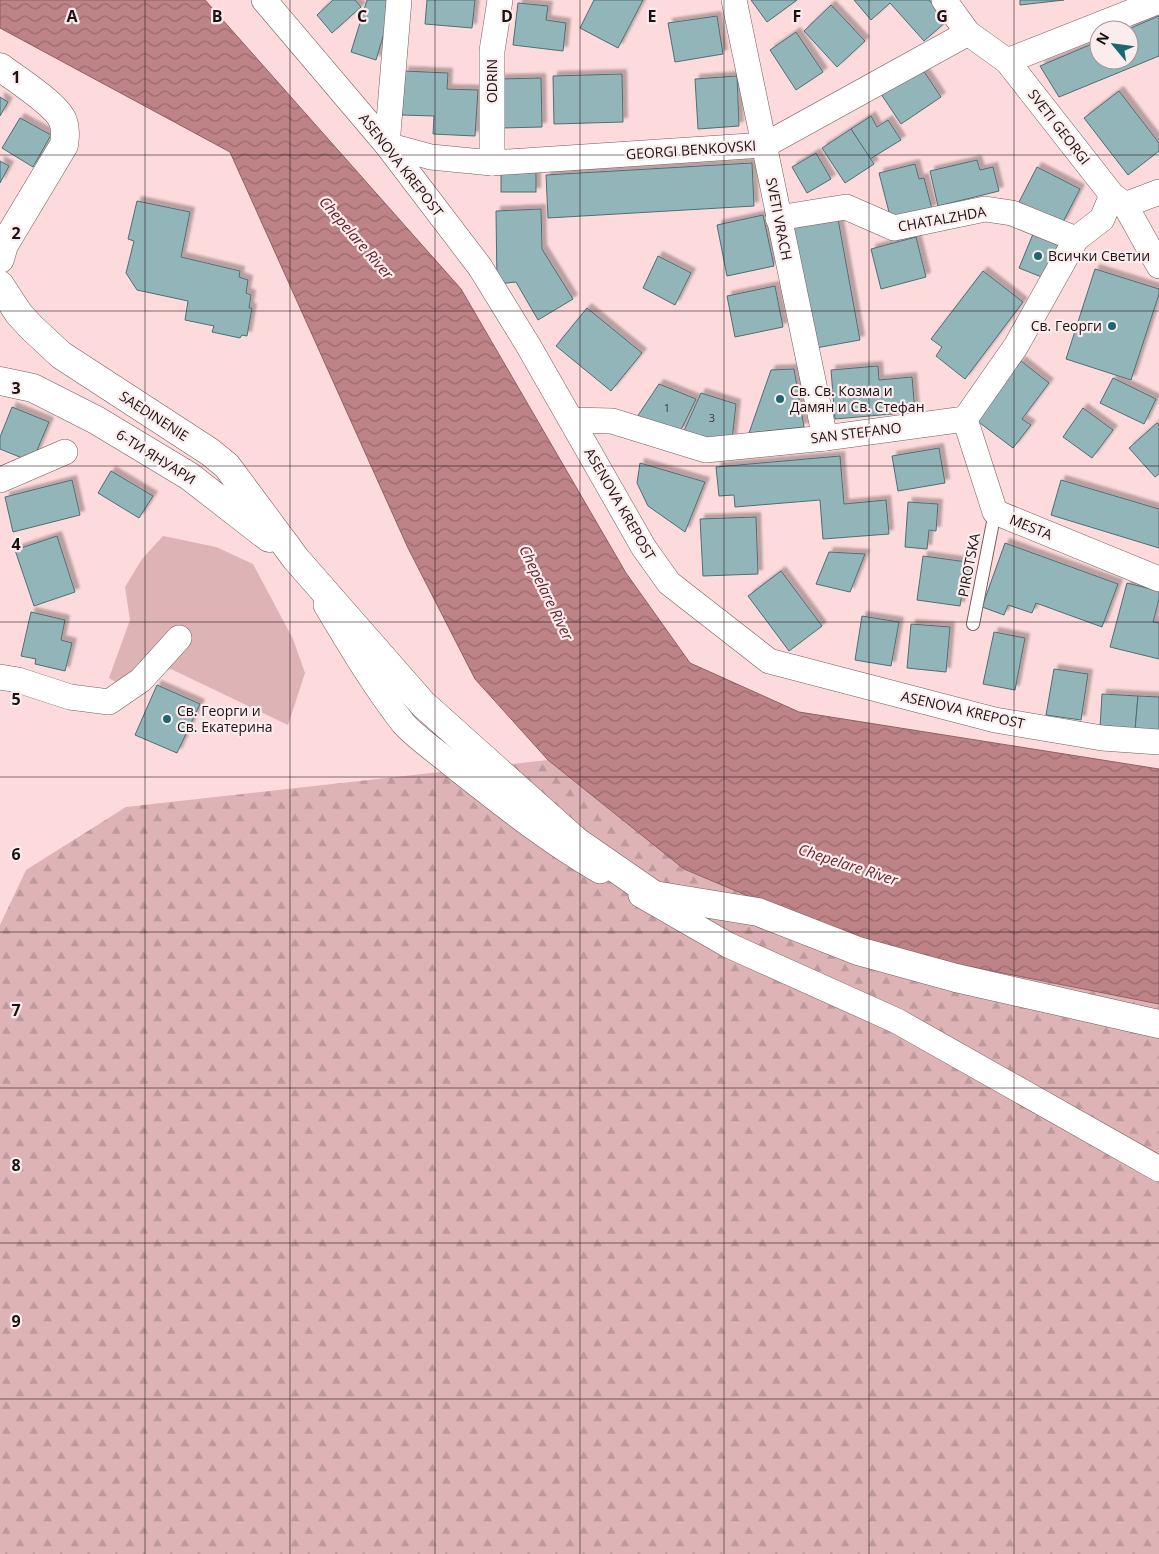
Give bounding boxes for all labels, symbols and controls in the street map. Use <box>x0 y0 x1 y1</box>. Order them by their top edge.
text: A <box>66 5 78 27</box>
text: B <box>212 5 222 27</box>
text: C <box>357 5 367 27</box>
text: D <box>501 5 513 27</box>
text: E <box>648 5 657 27</box>
text: F <box>793 5 801 27</box>
text: G <box>936 5 948 27</box>
north arrow <box>1089 20 1139 70</box>
text: N <box>1091 29 1113 48</box>
street label: ODRIN <box>482 59 501 103</box>
text: 1 <box>11 66 21 88</box>
street label: SVETI GEORGI <box>1024 85 1095 168</box>
street label: ASENOVA KREPOST <box>355 109 448 221</box>
street label: GEORGI BENKOVSKI <box>625 135 757 164</box>
street label: SVETI VRACH <box>762 176 797 262</box>
water label: Chepelare River <box>315 192 399 284</box>
street label: CHATALZHDA <box>896 201 988 236</box>
text: 2 <box>11 222 21 244</box>
place label: Всички Светии <box>1048 246 1150 265</box>
marker: Всички Светии <box>1032 250 1044 262</box>
place label: Св. Георги <box>1031 316 1102 335</box>
marker: Св. Георги <box>1106 320 1118 332</box>
text: 3 <box>11 377 21 399</box>
place label: Св. Св. Козма и Дамян и Св. Стефан <box>790 381 925 416</box>
street label: SAEDINENIE <box>116 386 193 445</box>
marker: Св. Св. Козма и Дамян и Св. Стефан <box>774 393 786 405</box>
house number: 1 <box>664 400 670 415</box>
house number: 3 <box>709 410 715 425</box>
street label: SAN STEFANO <box>809 417 903 448</box>
street label: 6-ТИ ЯНУАРИ <box>113 425 200 489</box>
street label: ASENOVA KREPOST <box>581 444 660 563</box>
street label: MESTA <box>1007 509 1056 544</box>
street label: PIROTSKA <box>953 531 984 598</box>
text: 4 <box>11 533 21 555</box>
water label: Chepelare River <box>515 542 579 644</box>
street label: ASENOVA KREPOST <box>899 686 1027 733</box>
text: 5 <box>11 688 21 710</box>
place label: Св. Георги и Св. Екатерина <box>177 701 273 736</box>
marker: Св. Георги и Св. Екатерина <box>161 713 173 725</box>
water label: Chepelare River <box>796 839 902 890</box>
text: 6 <box>11 843 21 865</box>
text: 7 <box>11 999 21 1021</box>
text: 8 <box>11 1154 21 1176</box>
text: 9 <box>11 1310 21 1332</box>

